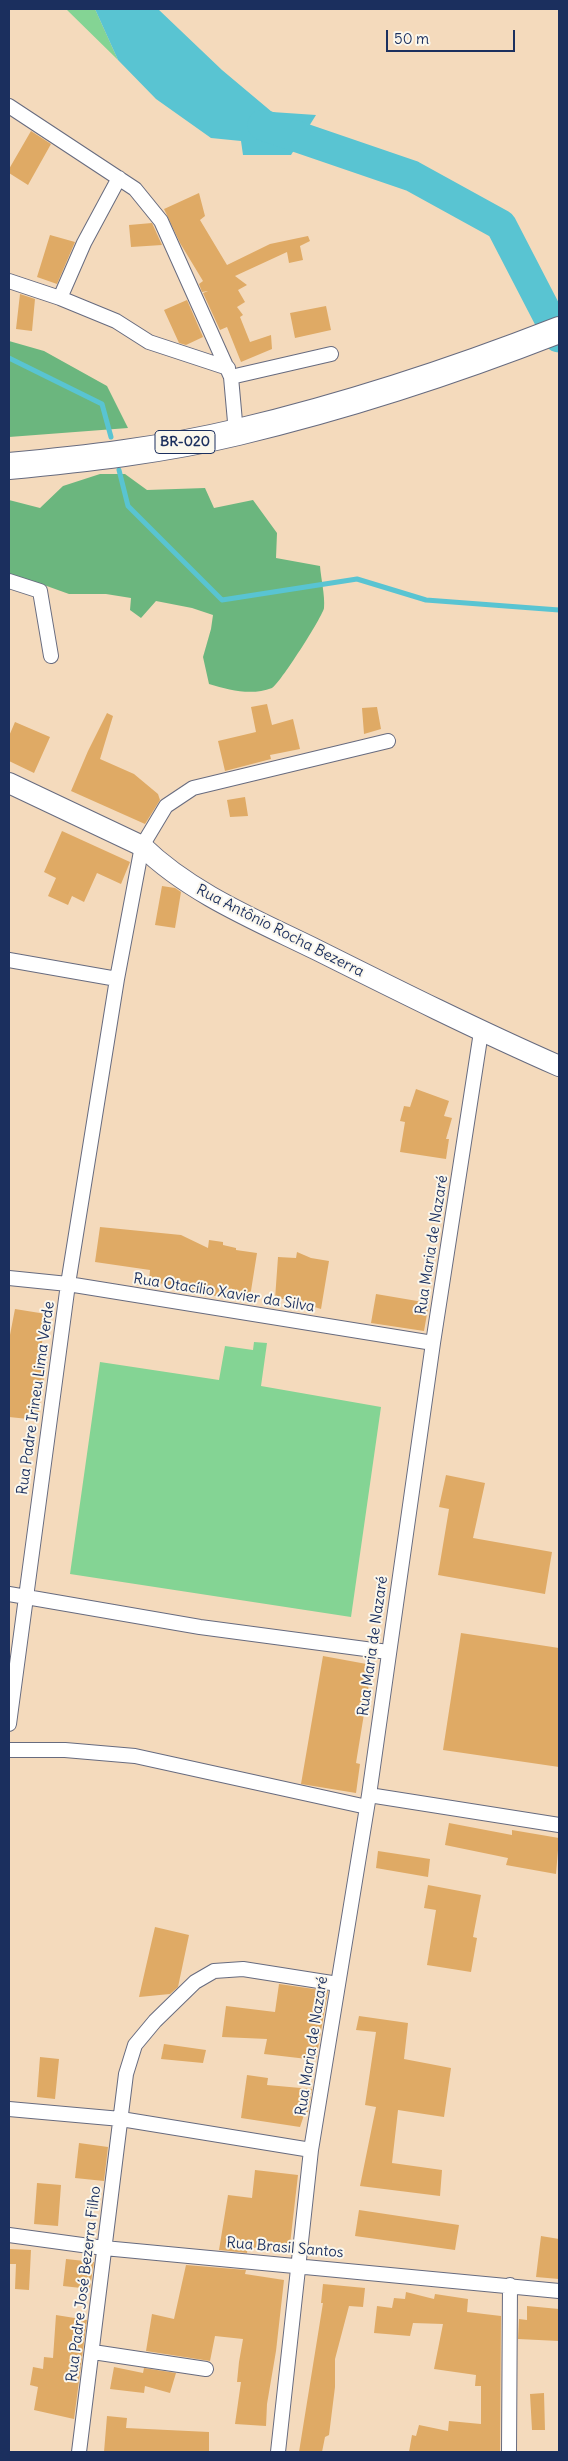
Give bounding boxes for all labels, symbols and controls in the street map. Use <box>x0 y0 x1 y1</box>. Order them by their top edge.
scale bar <box>388 20 517 52</box>
text: 50 m <box>394 29 429 48</box>
road number: BR-020 <box>155 431 215 454</box>
street label: Rua Antônio Rocha Bezerra <box>193 881 367 981</box>
street label: Rua Maria de Nazaré <box>412 1174 452 1316</box>
street label: Rua Otacílio Xavier da Silva <box>132 1270 316 1316</box>
street label: Rua Padre Irineu Lima Verde <box>14 1300 58 1496</box>
street label: Rua Maria de Nazaré <box>354 1575 392 1717</box>
street label: Rua Maria de Nazaré <box>292 1975 332 2117</box>
street label: Rua Padre José Bezerra Filho <box>63 2185 105 2383</box>
street label: Rua Brasil Santos <box>226 2234 344 2262</box>

